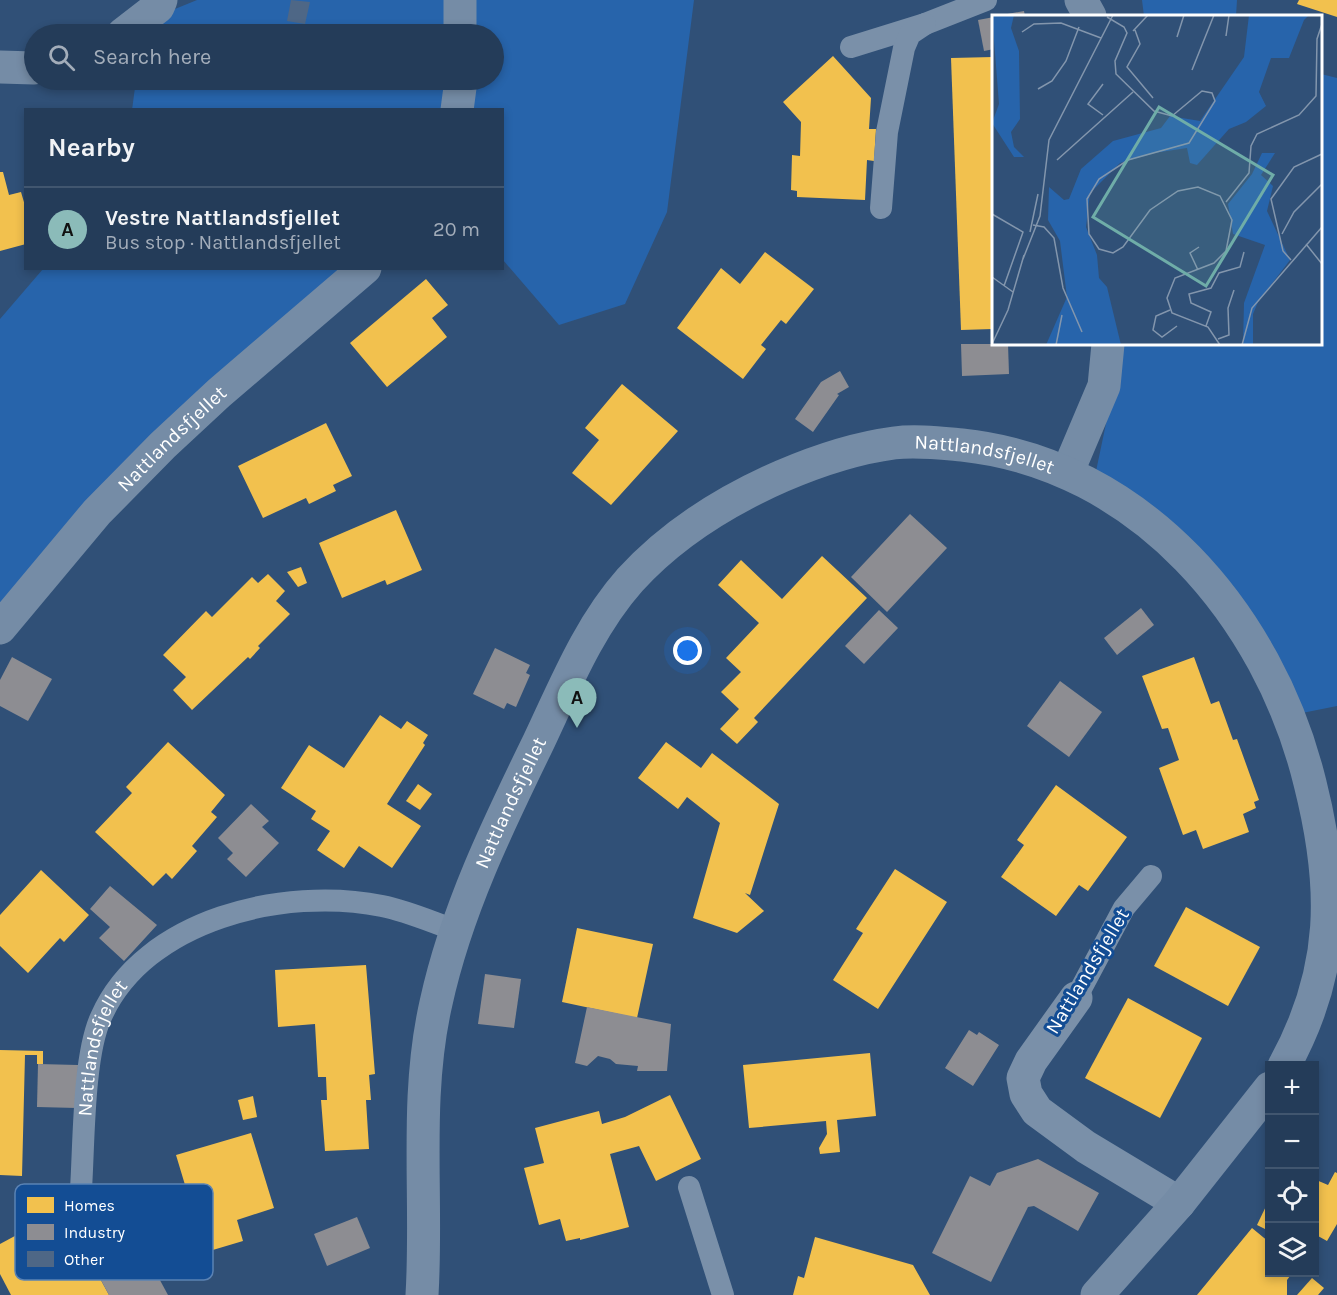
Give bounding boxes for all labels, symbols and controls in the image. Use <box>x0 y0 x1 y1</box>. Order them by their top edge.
inset map <box>992 15 1322 345</box>
search box <box>24 24 504 90</box>
icon: search <box>45 41 78 74</box>
text: Search here <box>93 44 211 70</box>
text: Nearby <box>48 132 135 163</box>
text: Vestre Nattlandsfjellet <box>105 205 340 231</box>
text: A <box>61 218 74 241</box>
text: 20 m <box>433 218 480 241</box>
text: Bus stop · Nattlandsfjellet <box>105 231 341 254</box>
street label: Nattlandsfjellet <box>113 381 231 496</box>
street label: Nattlandsfjellet <box>914 431 1058 479</box>
your location <box>673 636 702 665</box>
pin: A <box>558 678 596 728</box>
street label: Nattlandsfjellet <box>470 733 551 872</box>
street label: Nattlandsfjellet <box>1041 904 1134 1038</box>
street label: Nattlandsfjellet <box>73 975 132 1117</box>
map controls <box>1265 1061 1319 1277</box>
button: + <box>1265 1061 1319 1115</box>
button: − <box>1265 1115 1319 1169</box>
button: locate <box>1265 1169 1319 1223</box>
legend <box>15 1184 213 1280</box>
text: Homes <box>64 1196 115 1215</box>
text: Industry <box>64 1223 126 1242</box>
button: layers <box>1265 1223 1319 1277</box>
text: Other <box>64 1250 104 1269</box>

